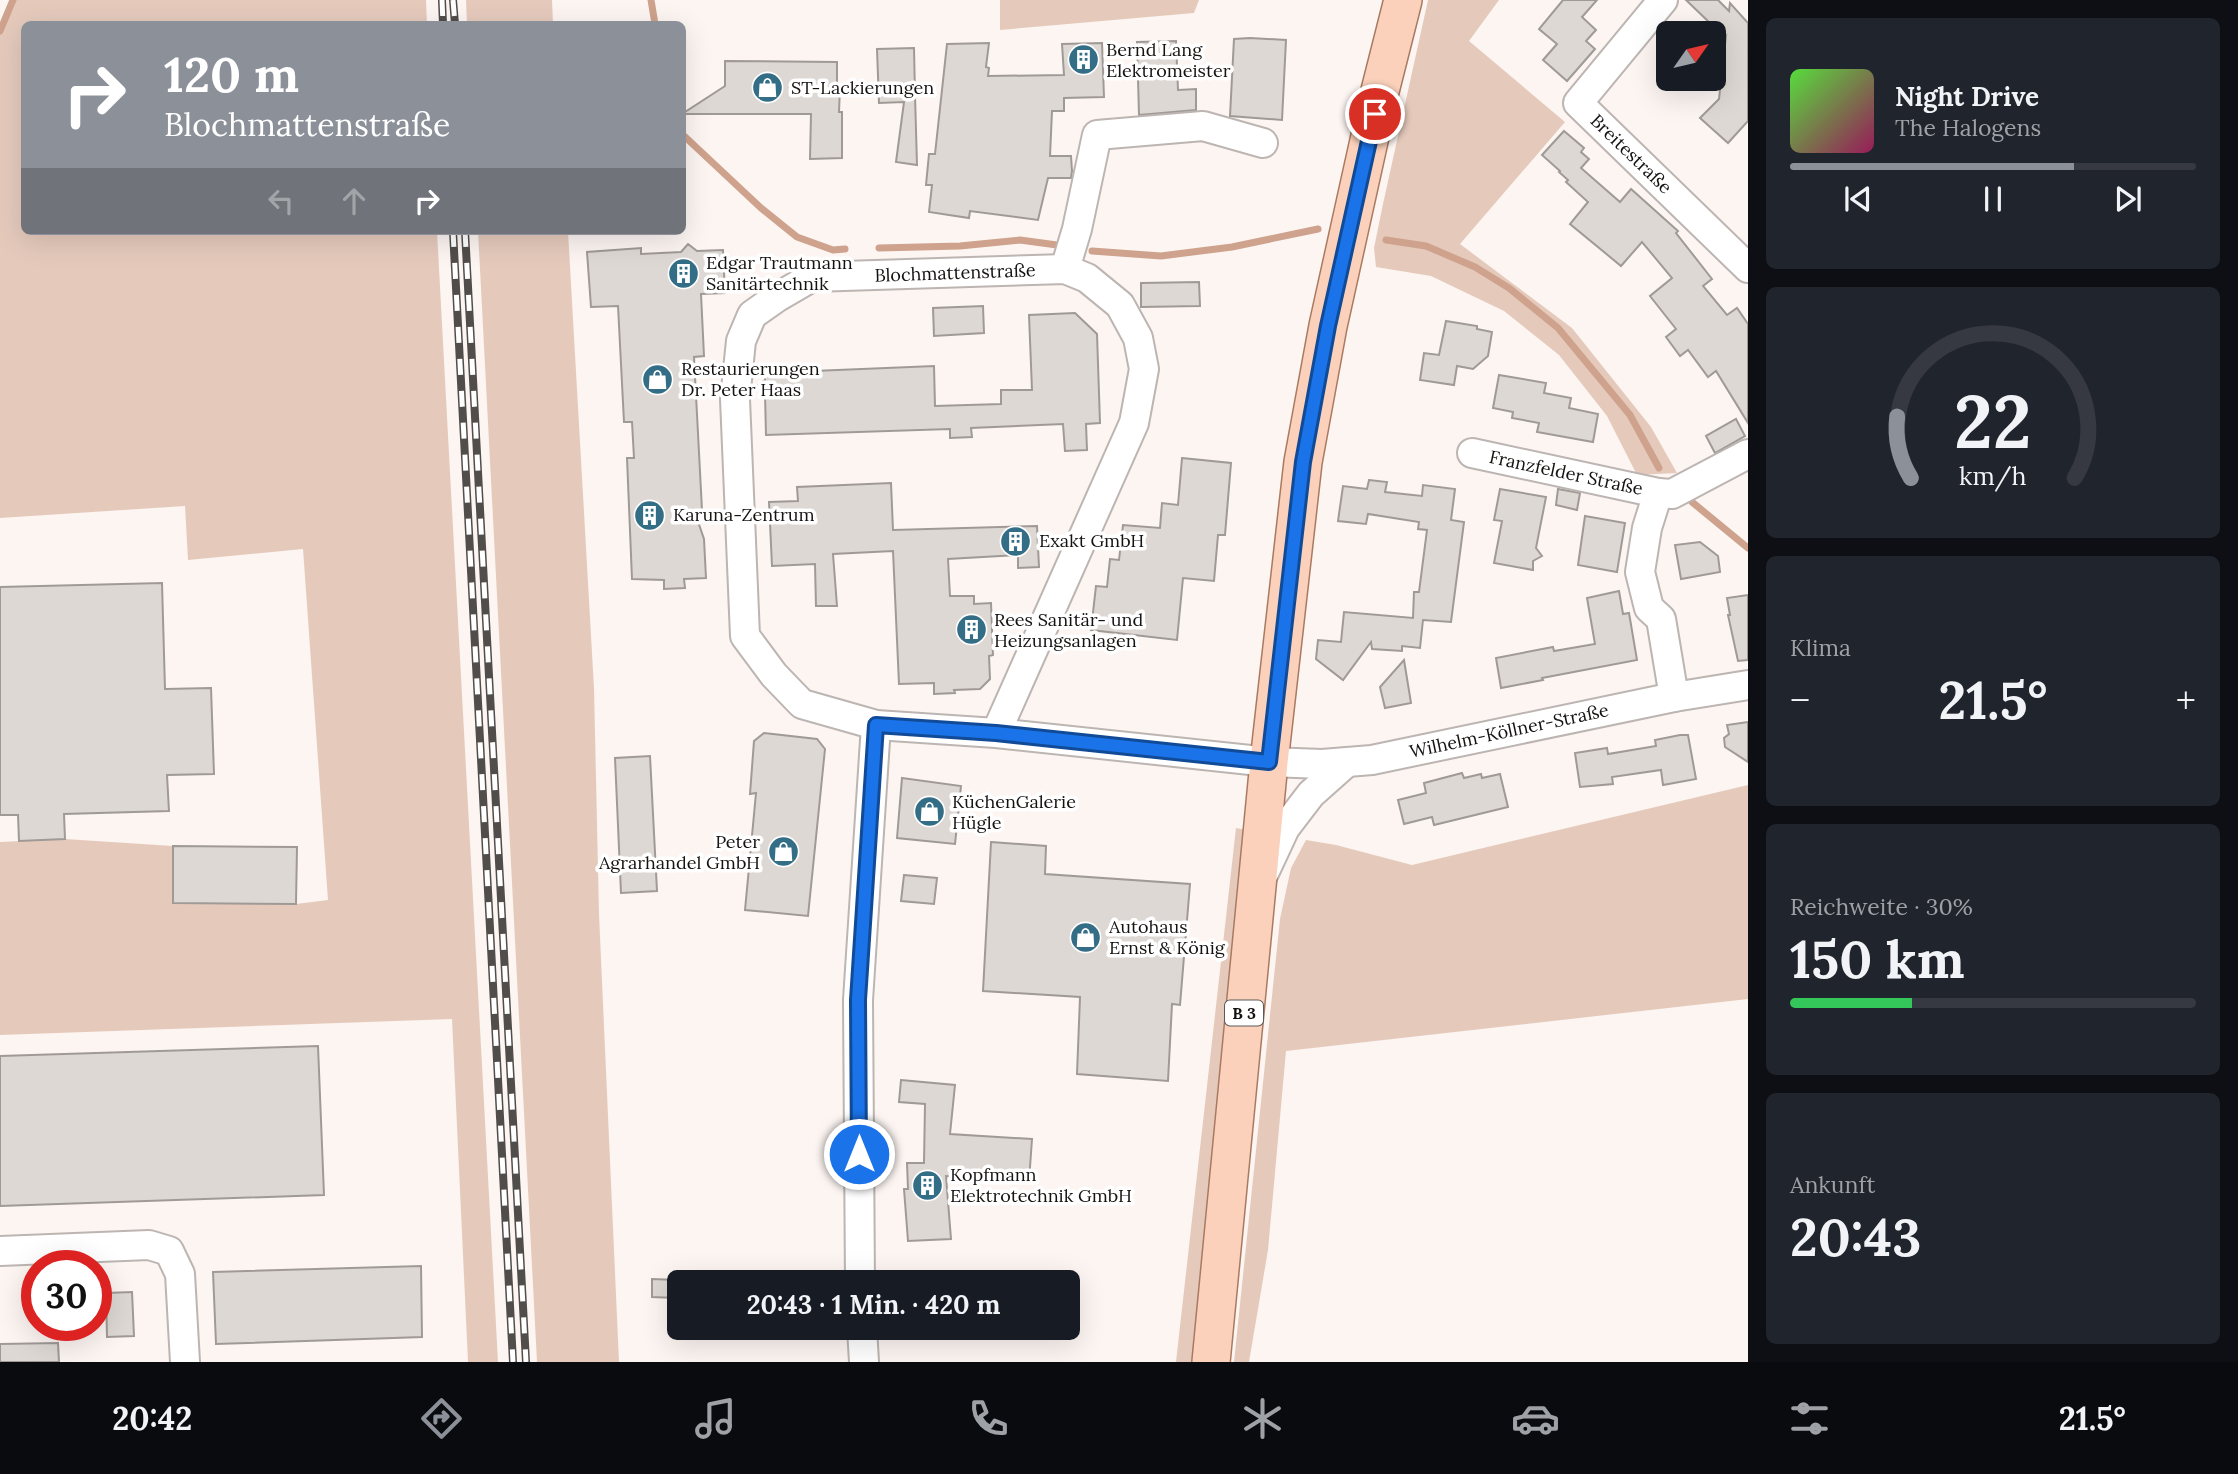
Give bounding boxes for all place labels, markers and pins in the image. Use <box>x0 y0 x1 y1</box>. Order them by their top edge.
place label: Bernd Lang Elektromeister <box>1106 38 1231 82</box>
building icon: Bernd Lang Elektromeister <box>1066 43 1100 77</box>
shop icon: ST-Lackierungen <box>751 71 785 105</box>
place label: ST-Lackierungen <box>791 76 934 99</box>
pin <box>1345 84 1405 144</box>
place label: Edgar Trautmann Sanitärtechnik <box>706 251 853 295</box>
building icon: Edgar Trautmann Sanitärtechnik <box>666 256 700 290</box>
place label: Restaurierungen Dr. Peter Haas <box>681 357 820 401</box>
shop icon: Restaurierungen Dr. Peter Haas <box>641 362 675 396</box>
building icon: Karuna-Zentrum <box>633 498 667 532</box>
place label: Karuna-Zentrum <box>673 503 815 526</box>
building icon: Exakt GmbH <box>999 524 1033 558</box>
place label: Exakt GmbH <box>1039 529 1144 552</box>
place label: Rees Sanitär- und Heizungsanlagen <box>994 608 1144 652</box>
building icon: Rees Sanitär- und Heizungsanlagen <box>954 613 988 647</box>
place label: KüchenGalerie Hügle <box>952 790 1076 834</box>
shop icon: KüchenGalerie Hügle <box>912 795 946 829</box>
place label: Peter Agrarhandel GmbH <box>598 830 760 874</box>
shop icon: Peter Agrarhandel GmbH <box>766 835 800 869</box>
place label: Autohaus Ernst & König <box>1108 915 1226 959</box>
shop icon: Autohaus Ernst & König <box>1069 920 1103 954</box>
place label: Kopfmann Elektrotechnik GmbH <box>950 1163 1132 1207</box>
building icon: Kopfmann Elektrotechnik GmbH <box>910 1168 944 1202</box>

